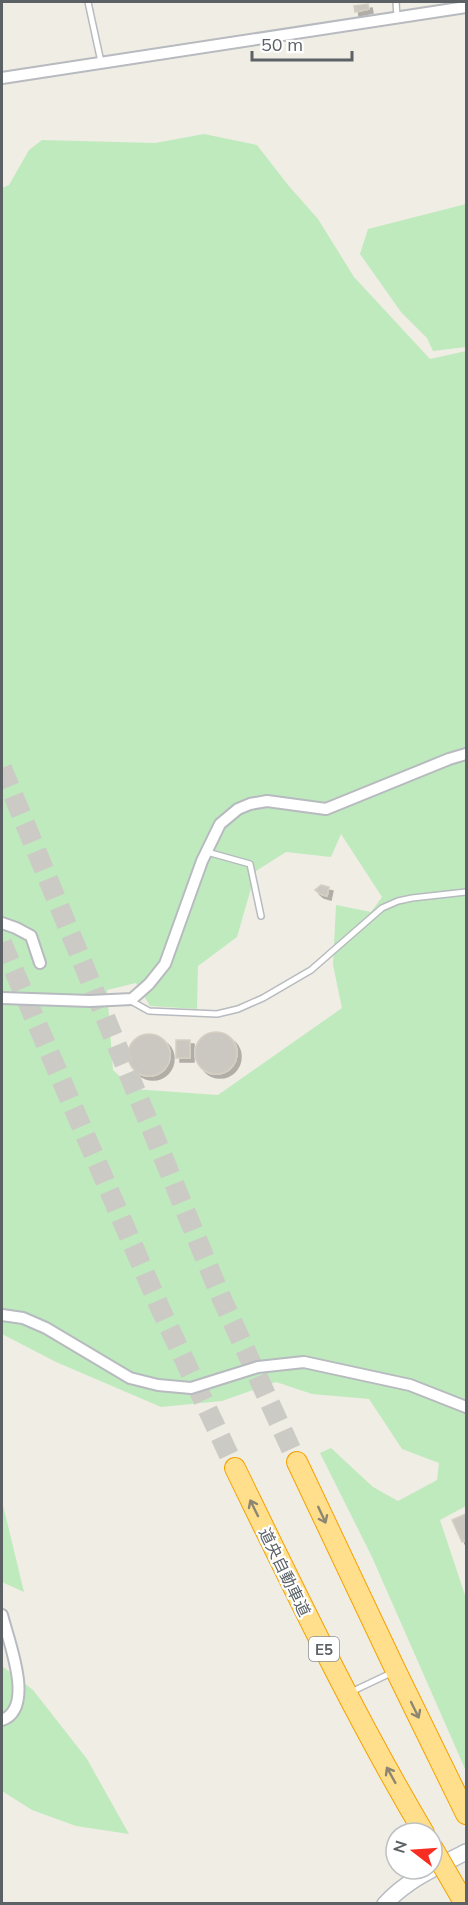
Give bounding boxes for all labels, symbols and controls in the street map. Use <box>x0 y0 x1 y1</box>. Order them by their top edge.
scale bar <box>252 24 352 62</box>
text: 50 m <box>261 33 303 56</box>
one-way arrow <box>248 1499 260 1517</box>
one-way arrow <box>317 1506 329 1524</box>
street label: 道央自動車道 <box>255 1524 315 1620</box>
road number: E5 <box>309 1637 339 1661</box>
one-way arrow <box>410 1701 422 1719</box>
one-way arrow <box>385 1767 397 1784</box>
north arrow <box>384 1821 444 1881</box>
text: N <box>388 1838 411 1855</box>

